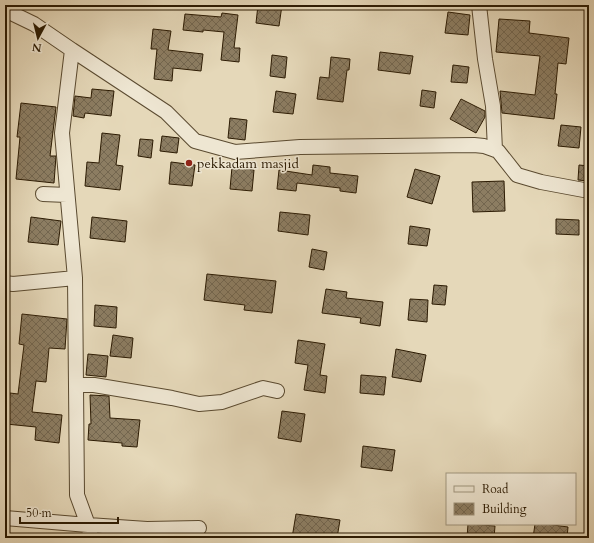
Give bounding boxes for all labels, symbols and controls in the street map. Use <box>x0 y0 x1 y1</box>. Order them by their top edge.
north arrow <box>18 18 58 58</box>
text: N <box>31 39 42 55</box>
place label: pekkadam masjid <box>197 154 299 173</box>
marker: pekkadam masjid <box>184 158 194 168</box>
legend <box>446 473 576 525</box>
text: Road <box>482 481 509 497</box>
scale bar <box>20 499 118 525</box>
text: Building <box>482 501 527 517</box>
text: 50 m <box>26 505 53 521</box>

